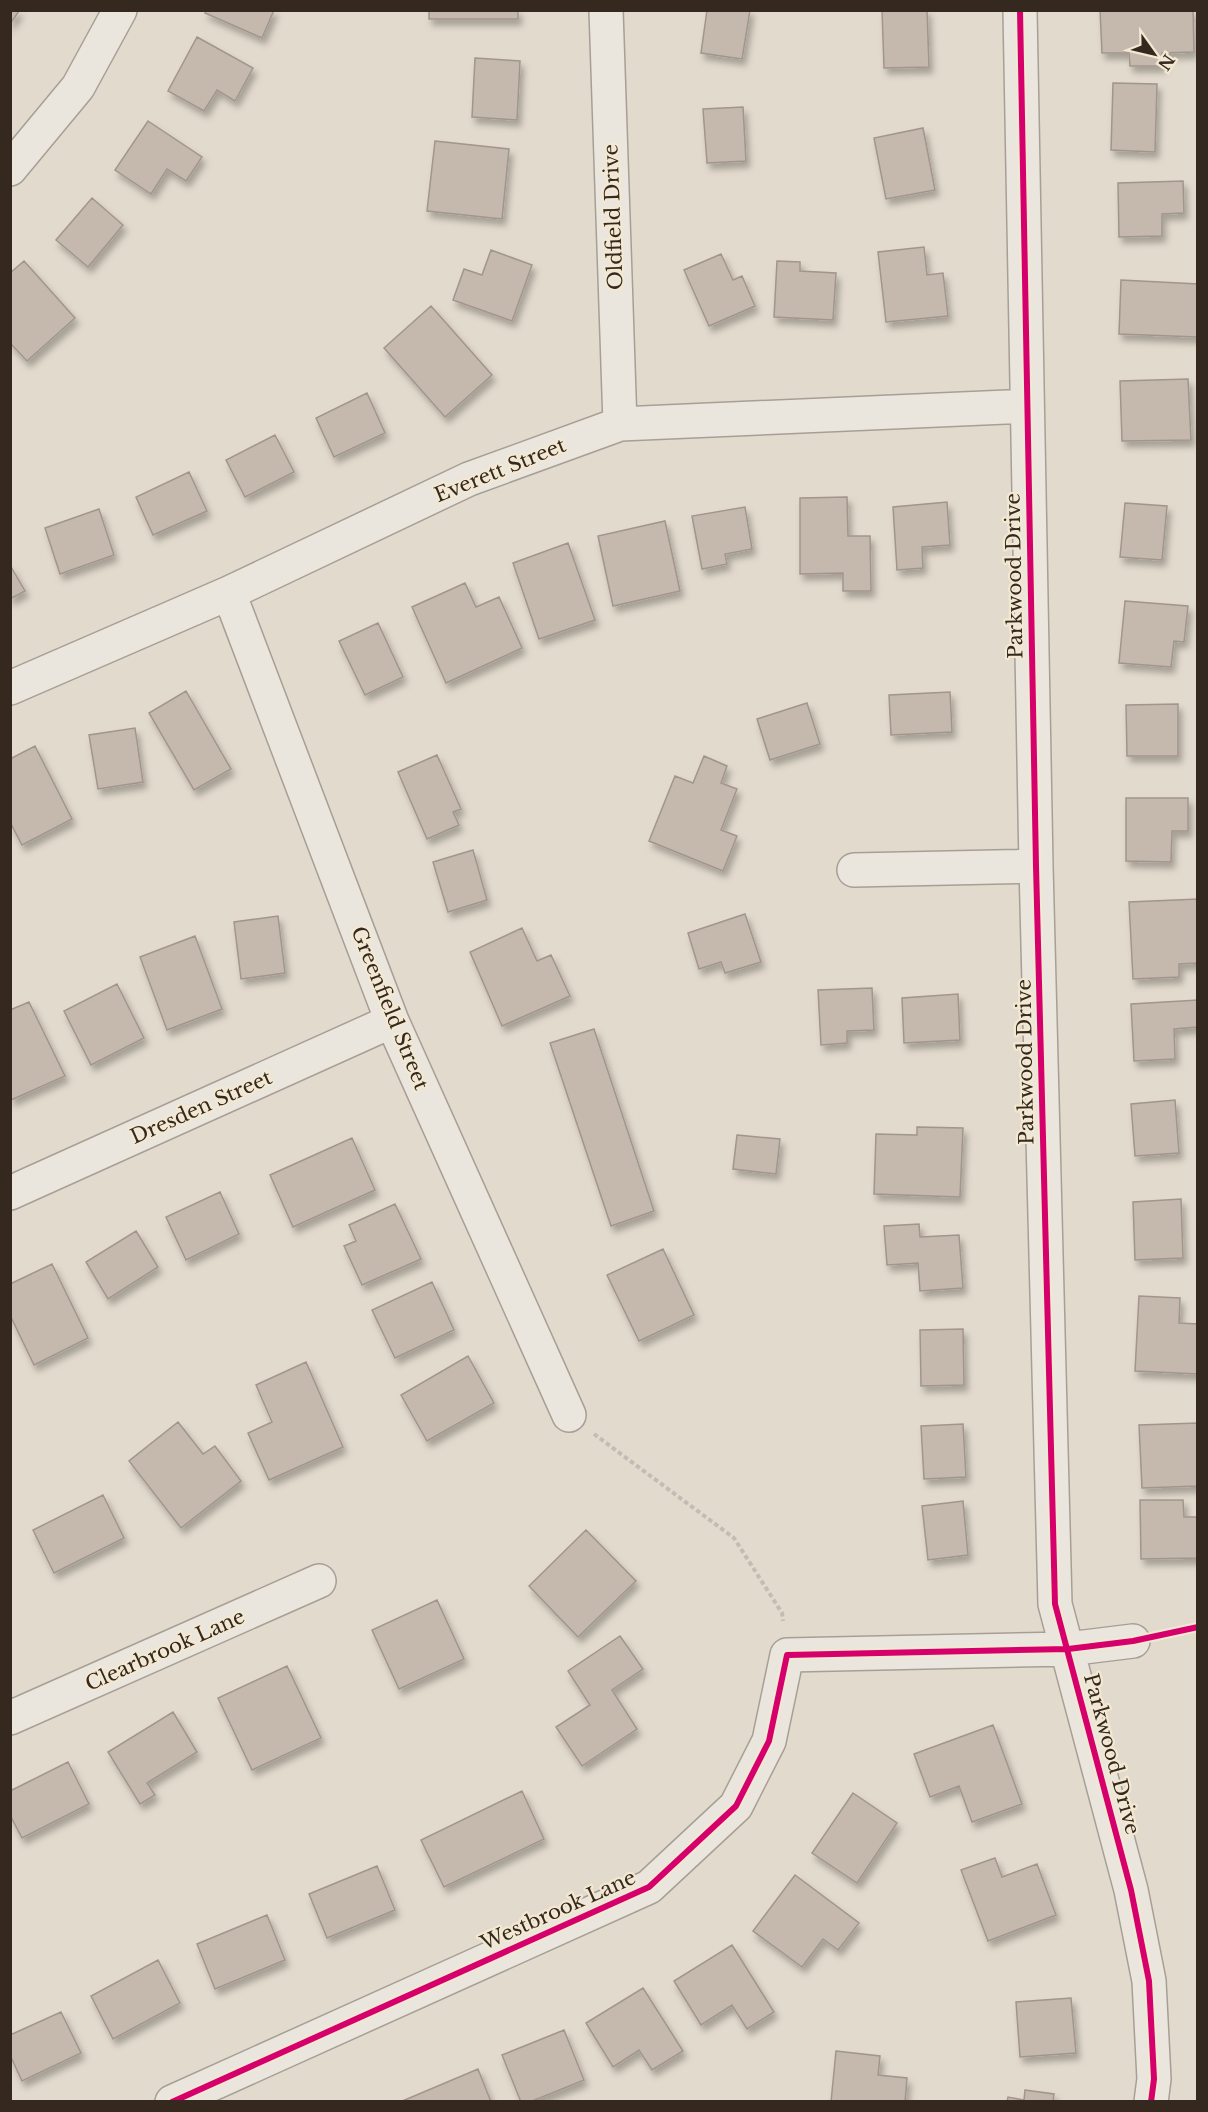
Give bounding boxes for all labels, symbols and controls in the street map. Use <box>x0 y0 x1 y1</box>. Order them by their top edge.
north arrow <box>1124 24 1184 84</box>
text: N <box>1154 51 1179 74</box>
street label: Oldfield Drive <box>598 144 628 290</box>
street label: Everett Street <box>431 433 569 507</box>
street label: Parkwood Drive <box>1001 493 1027 659</box>
street label: Greenfield Street <box>346 923 434 1093</box>
street label: Parkwood Drive <box>1012 979 1038 1145</box>
street label: Dresden Street <box>127 1065 276 1149</box>
street label: Clearbrook Lane <box>82 1604 248 1696</box>
street label: Parkwood Drive <box>1079 1671 1145 1837</box>
street label: Westbrook Lane <box>476 1865 639 1955</box>

